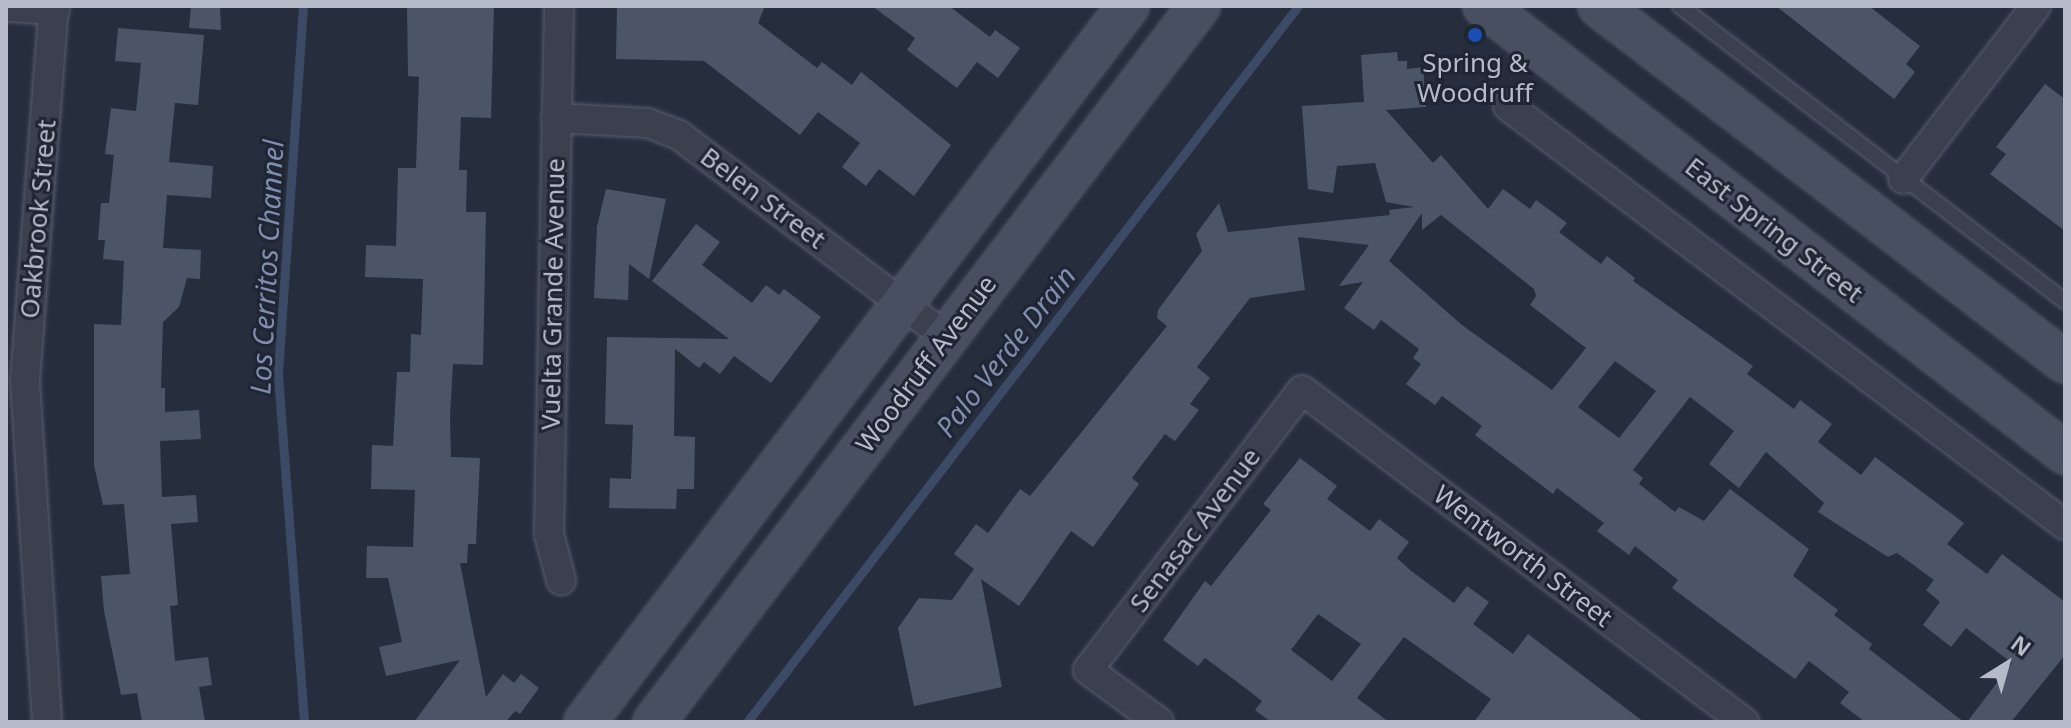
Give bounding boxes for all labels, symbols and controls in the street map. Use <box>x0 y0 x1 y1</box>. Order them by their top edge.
marker: Spring & Woodruff <box>1466 26 1484 44</box>
place label: Spring & Woodruff <box>1417 47 1533 108</box>
street label: Oakbrook Street <box>14 118 62 320</box>
water label: Los Cerritos Channel <box>243 139 289 395</box>
street label: Belen Street <box>694 141 832 255</box>
street label: East Spring Street <box>1679 151 1869 309</box>
street label: Vuelta Grande Avenue <box>535 158 571 430</box>
water label: Palo Verde Drain <box>928 259 1082 443</box>
street label: Woodruff Avenue <box>849 269 1003 459</box>
street label: Senasac Avenue <box>1123 442 1267 618</box>
street label: Wentworth Street <box>1428 479 1618 633</box>
north arrow <box>1967 624 2047 704</box>
text: N <box>2005 627 2038 662</box>

